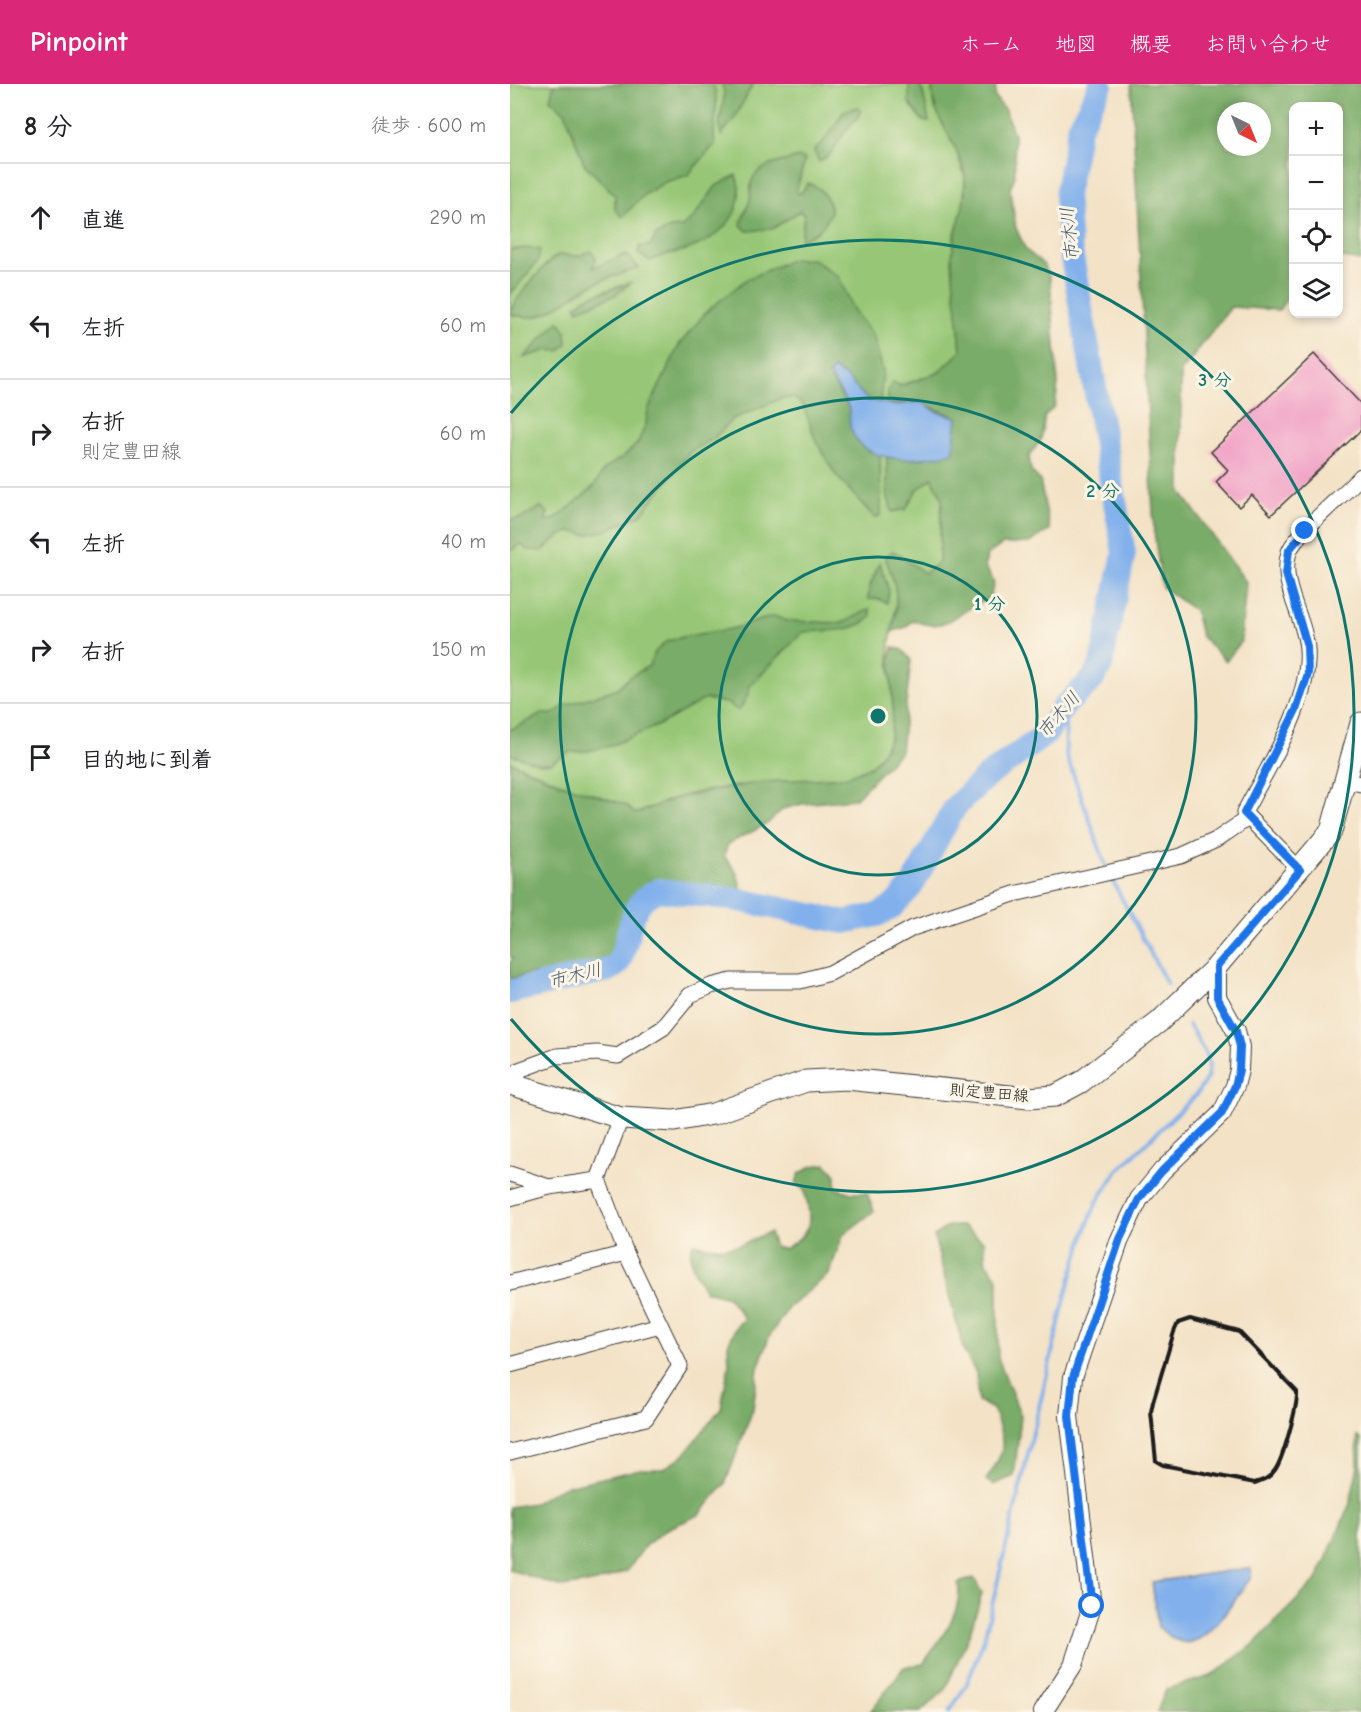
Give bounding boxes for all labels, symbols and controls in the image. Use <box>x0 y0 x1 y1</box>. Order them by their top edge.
text: Pinpoint <box>30 26 128 58</box>
text: ホーム <box>960 32 1022 56</box>
text: 地図 <box>1055 32 1097 56</box>
text: 概要 <box>1130 32 1172 56</box>
text: お問い合わせ <box>1205 32 1331 56</box>
north arrow <box>1217 102 1271 156</box>
map controls <box>1289 102 1343 318</box>
button: + <box>1289 102 1343 156</box>
text: 8 分 <box>24 112 73 142</box>
text: 徒歩 · 600 m <box>371 114 486 137</box>
button: − <box>1289 156 1343 210</box>
icon: ahead <box>24 201 57 234</box>
text: 290 m <box>430 206 486 229</box>
water label: 市木川 <box>1057 206 1083 262</box>
text: 直進 <box>81 207 125 233</box>
button: locate <box>1289 210 1343 264</box>
button: layers <box>1289 264 1343 318</box>
icon: left <box>24 309 57 342</box>
text: 60 m <box>440 314 486 337</box>
text: 左折 <box>81 315 125 341</box>
text: 3 分 <box>1198 370 1232 391</box>
text: 右折 <box>81 409 125 435</box>
icon: right <box>24 417 57 450</box>
text: 60 m <box>440 422 486 445</box>
text: 則定豊田線 <box>81 440 181 463</box>
text: 2 分 <box>1086 481 1120 502</box>
route end <box>1291 517 1317 543</box>
icon: left <box>24 525 57 558</box>
text: 40 m <box>441 530 486 553</box>
text: 左折 <box>81 531 125 557</box>
text: 1 分 <box>974 594 1006 615</box>
icon: right <box>24 633 57 666</box>
text: 150 m <box>432 638 486 661</box>
text: 右折 <box>81 639 125 665</box>
water label: 市木川 <box>1033 688 1085 742</box>
centre of rings <box>868 706 888 726</box>
icon: arrive <box>24 741 57 774</box>
text: 目的地に到着 <box>81 747 213 773</box>
water label: 市木川 <box>546 959 604 993</box>
street label: 則定豊田線 <box>948 1081 1030 1105</box>
route start <box>1078 1592 1104 1618</box>

